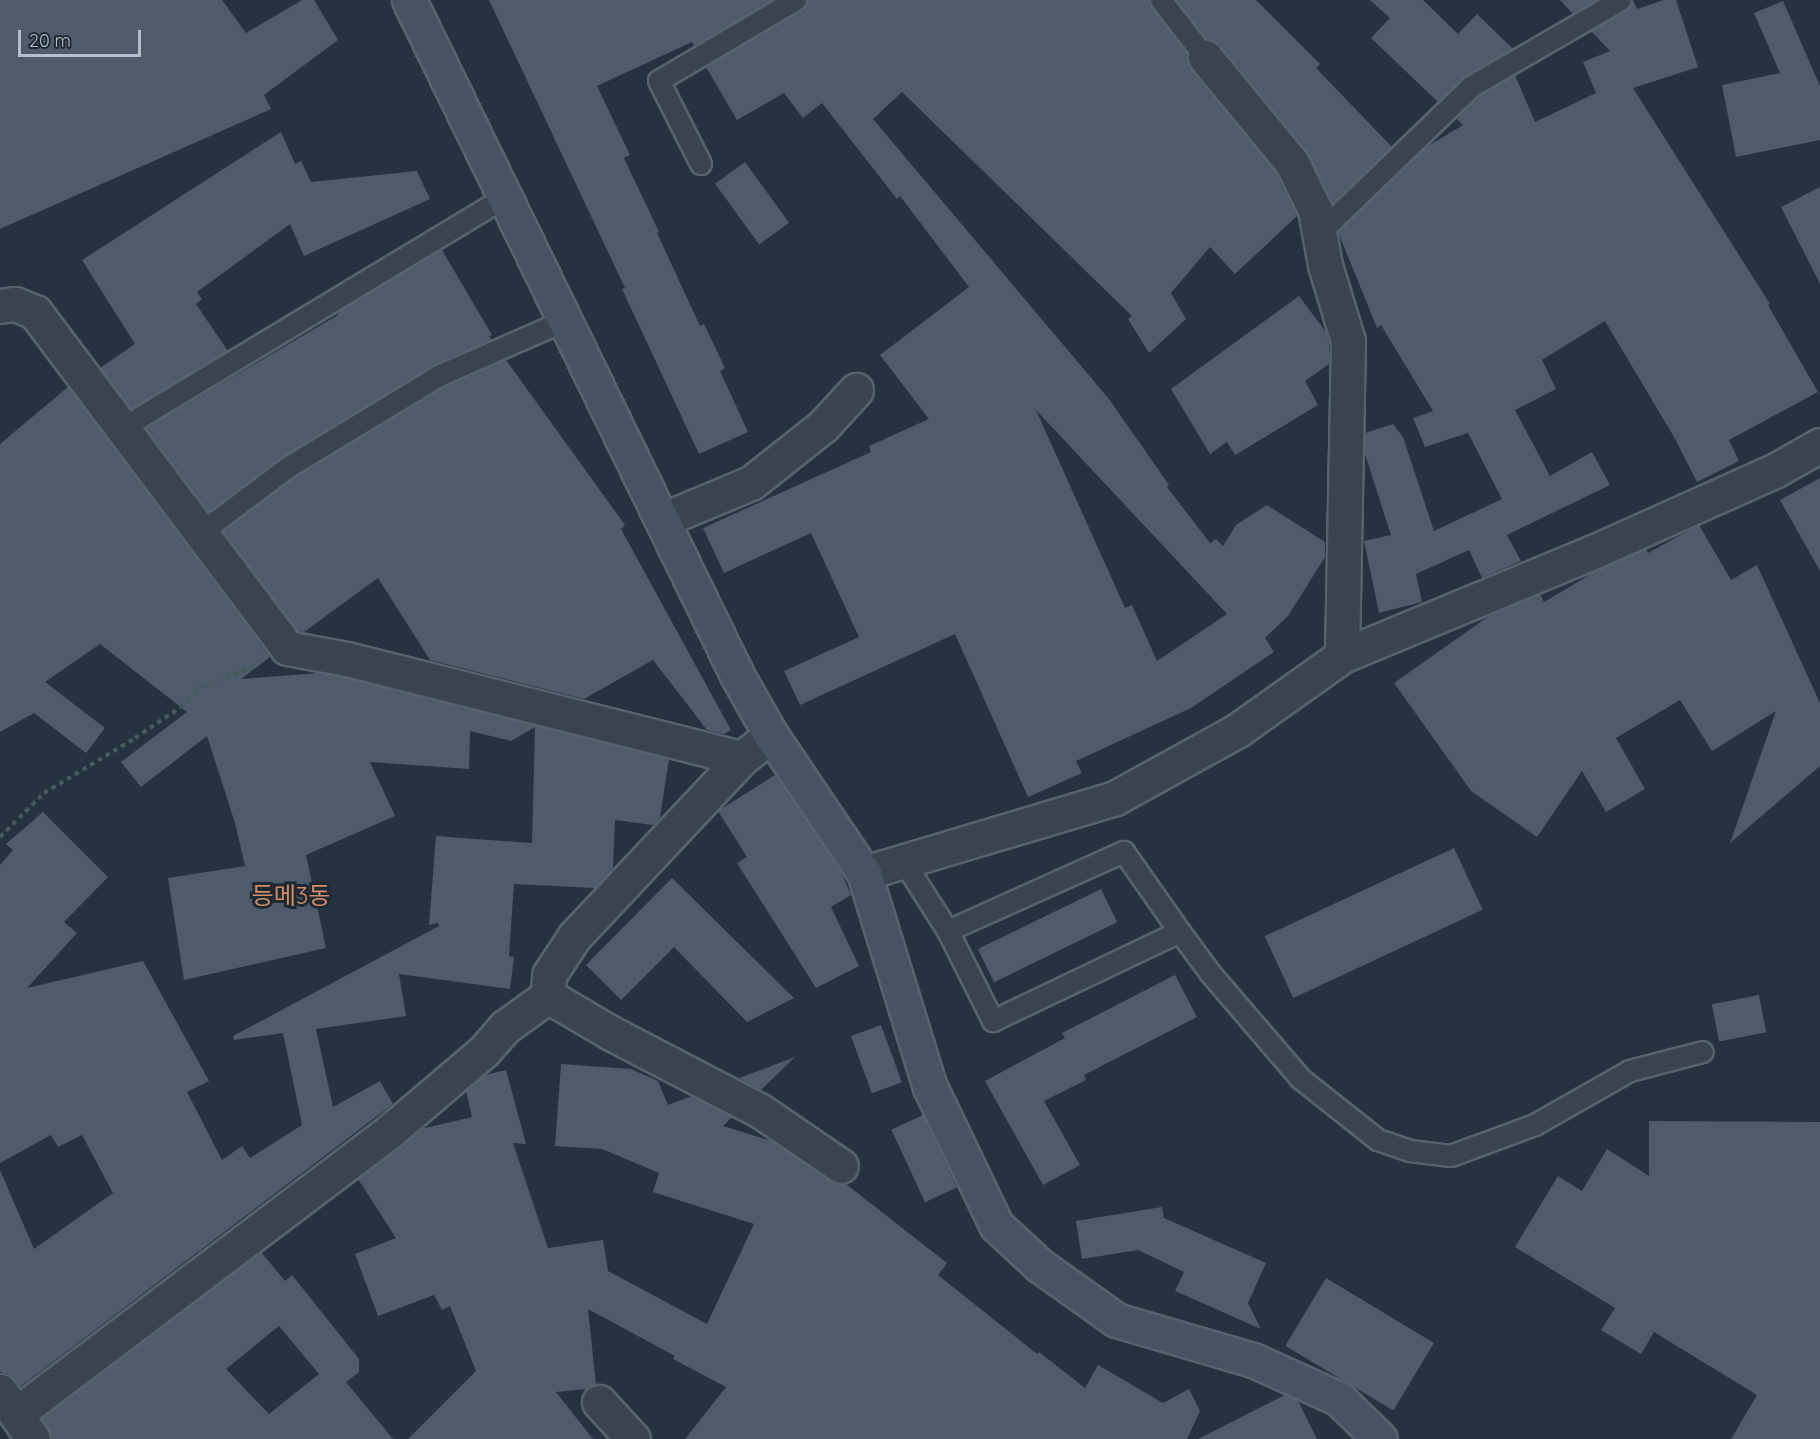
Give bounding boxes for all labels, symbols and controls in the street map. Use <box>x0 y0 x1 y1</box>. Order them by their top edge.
scale bar <box>21 18 144 56</box>
text: 20 m <box>29 29 71 52</box>
district label: 등메3동 <box>252 882 330 910</box>

